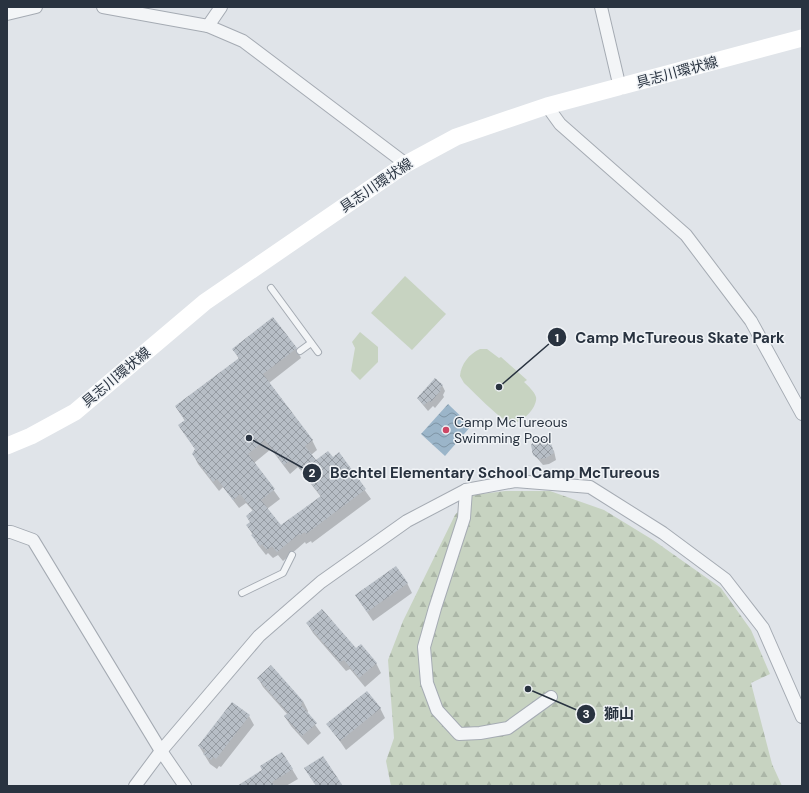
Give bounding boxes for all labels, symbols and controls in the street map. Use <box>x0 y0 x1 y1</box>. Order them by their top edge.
street label: 具志川環状線 <box>634 52 720 92</box>
street label: 具志川環状線 <box>336 154 416 216</box>
callout: Camp McTureous Skate Park <box>547 324 793 351</box>
text: Camp McTureous Skate Park <box>575 328 785 348</box>
text: 1 <box>555 330 559 346</box>
street label: 具志川環状線 <box>78 343 154 411</box>
place label: Camp McTureous Swimming Pool <box>454 413 568 447</box>
marker: Camp McTureous Swimming Pool <box>441 425 451 435</box>
callout: Bechtel Elementary School Camp McTureous <box>302 459 668 486</box>
text: Bechtel Elementary School Camp McTureous <box>330 463 660 483</box>
text: 2 <box>309 465 316 481</box>
callout: 獅山 <box>576 700 642 727</box>
text: 獅山 <box>604 704 634 724</box>
text: 3 <box>582 706 590 722</box>

